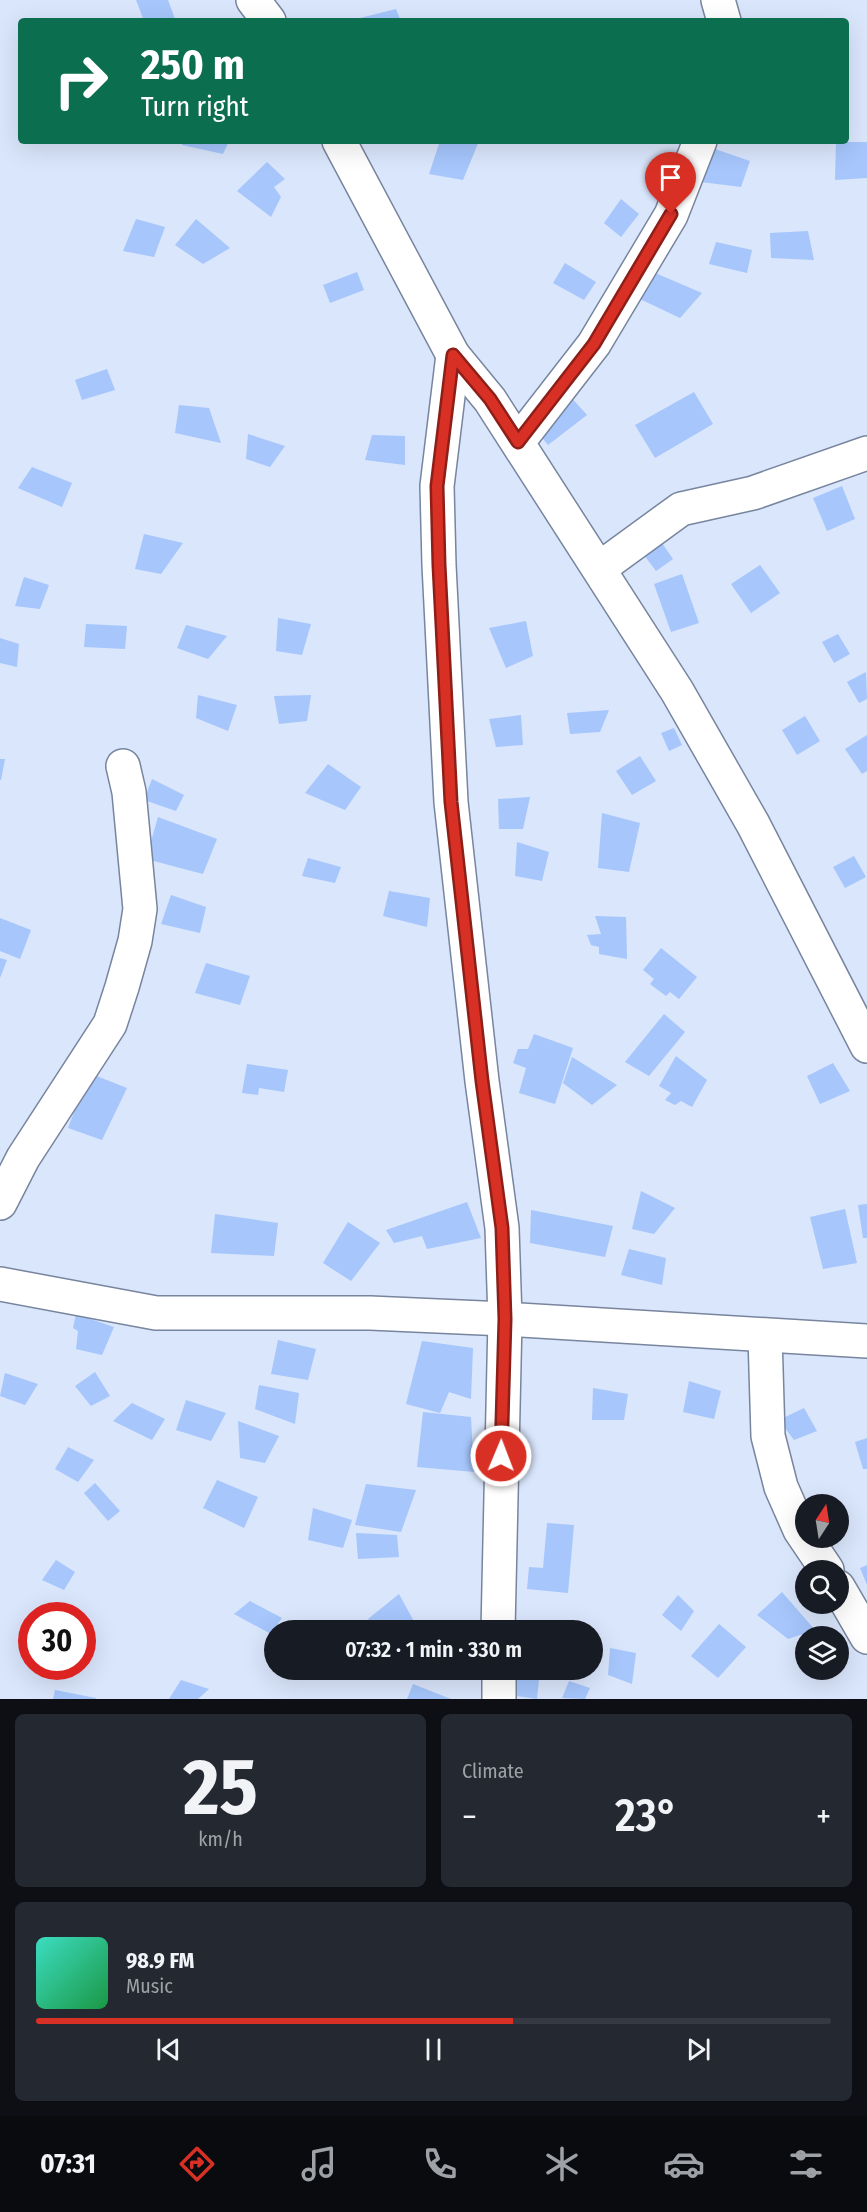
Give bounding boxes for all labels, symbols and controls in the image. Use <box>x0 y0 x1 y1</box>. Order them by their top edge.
text: 250 m <box>141 40 245 90</box>
icon: right <box>42 42 120 120</box>
text: Turn right <box>141 91 249 123</box>
pin <box>645 152 696 214</box>
icon: arrive <box>654 161 687 194</box>
position arrow <box>469 1424 533 1488</box>
north arrow <box>795 1494 849 1548</box>
map controls <box>795 1494 849 1680</box>
button: search <box>795 1560 849 1614</box>
speed limit sign: 30 <box>18 1602 96 1680</box>
button: layers <box>795 1626 849 1680</box>
text: 07:32 · 1 min · 330 m <box>345 1636 522 1663</box>
text: 25 <box>183 1741 258 1835</box>
text: Climate <box>462 1759 524 1783</box>
text: 23° <box>615 1789 678 1843</box>
text: − <box>462 1797 477 1837</box>
text: + <box>816 1797 831 1837</box>
text: km/h <box>198 1827 243 1851</box>
text: 98.9 FM <box>126 1947 194 1974</box>
text: Music <box>126 1974 173 1998</box>
icon: previous <box>152 2033 185 2066</box>
icon: pause <box>417 2033 450 2066</box>
icon: next <box>682 2033 715 2066</box>
icon: directions <box>176 2143 218 2185</box>
icon: music <box>298 2143 340 2185</box>
icon: phone <box>419 2143 461 2185</box>
icon: climate <box>541 2143 583 2185</box>
icon: car <box>663 2143 705 2185</box>
icon: filters <box>785 2143 827 2185</box>
text: 07:31 <box>40 2148 96 2180</box>

